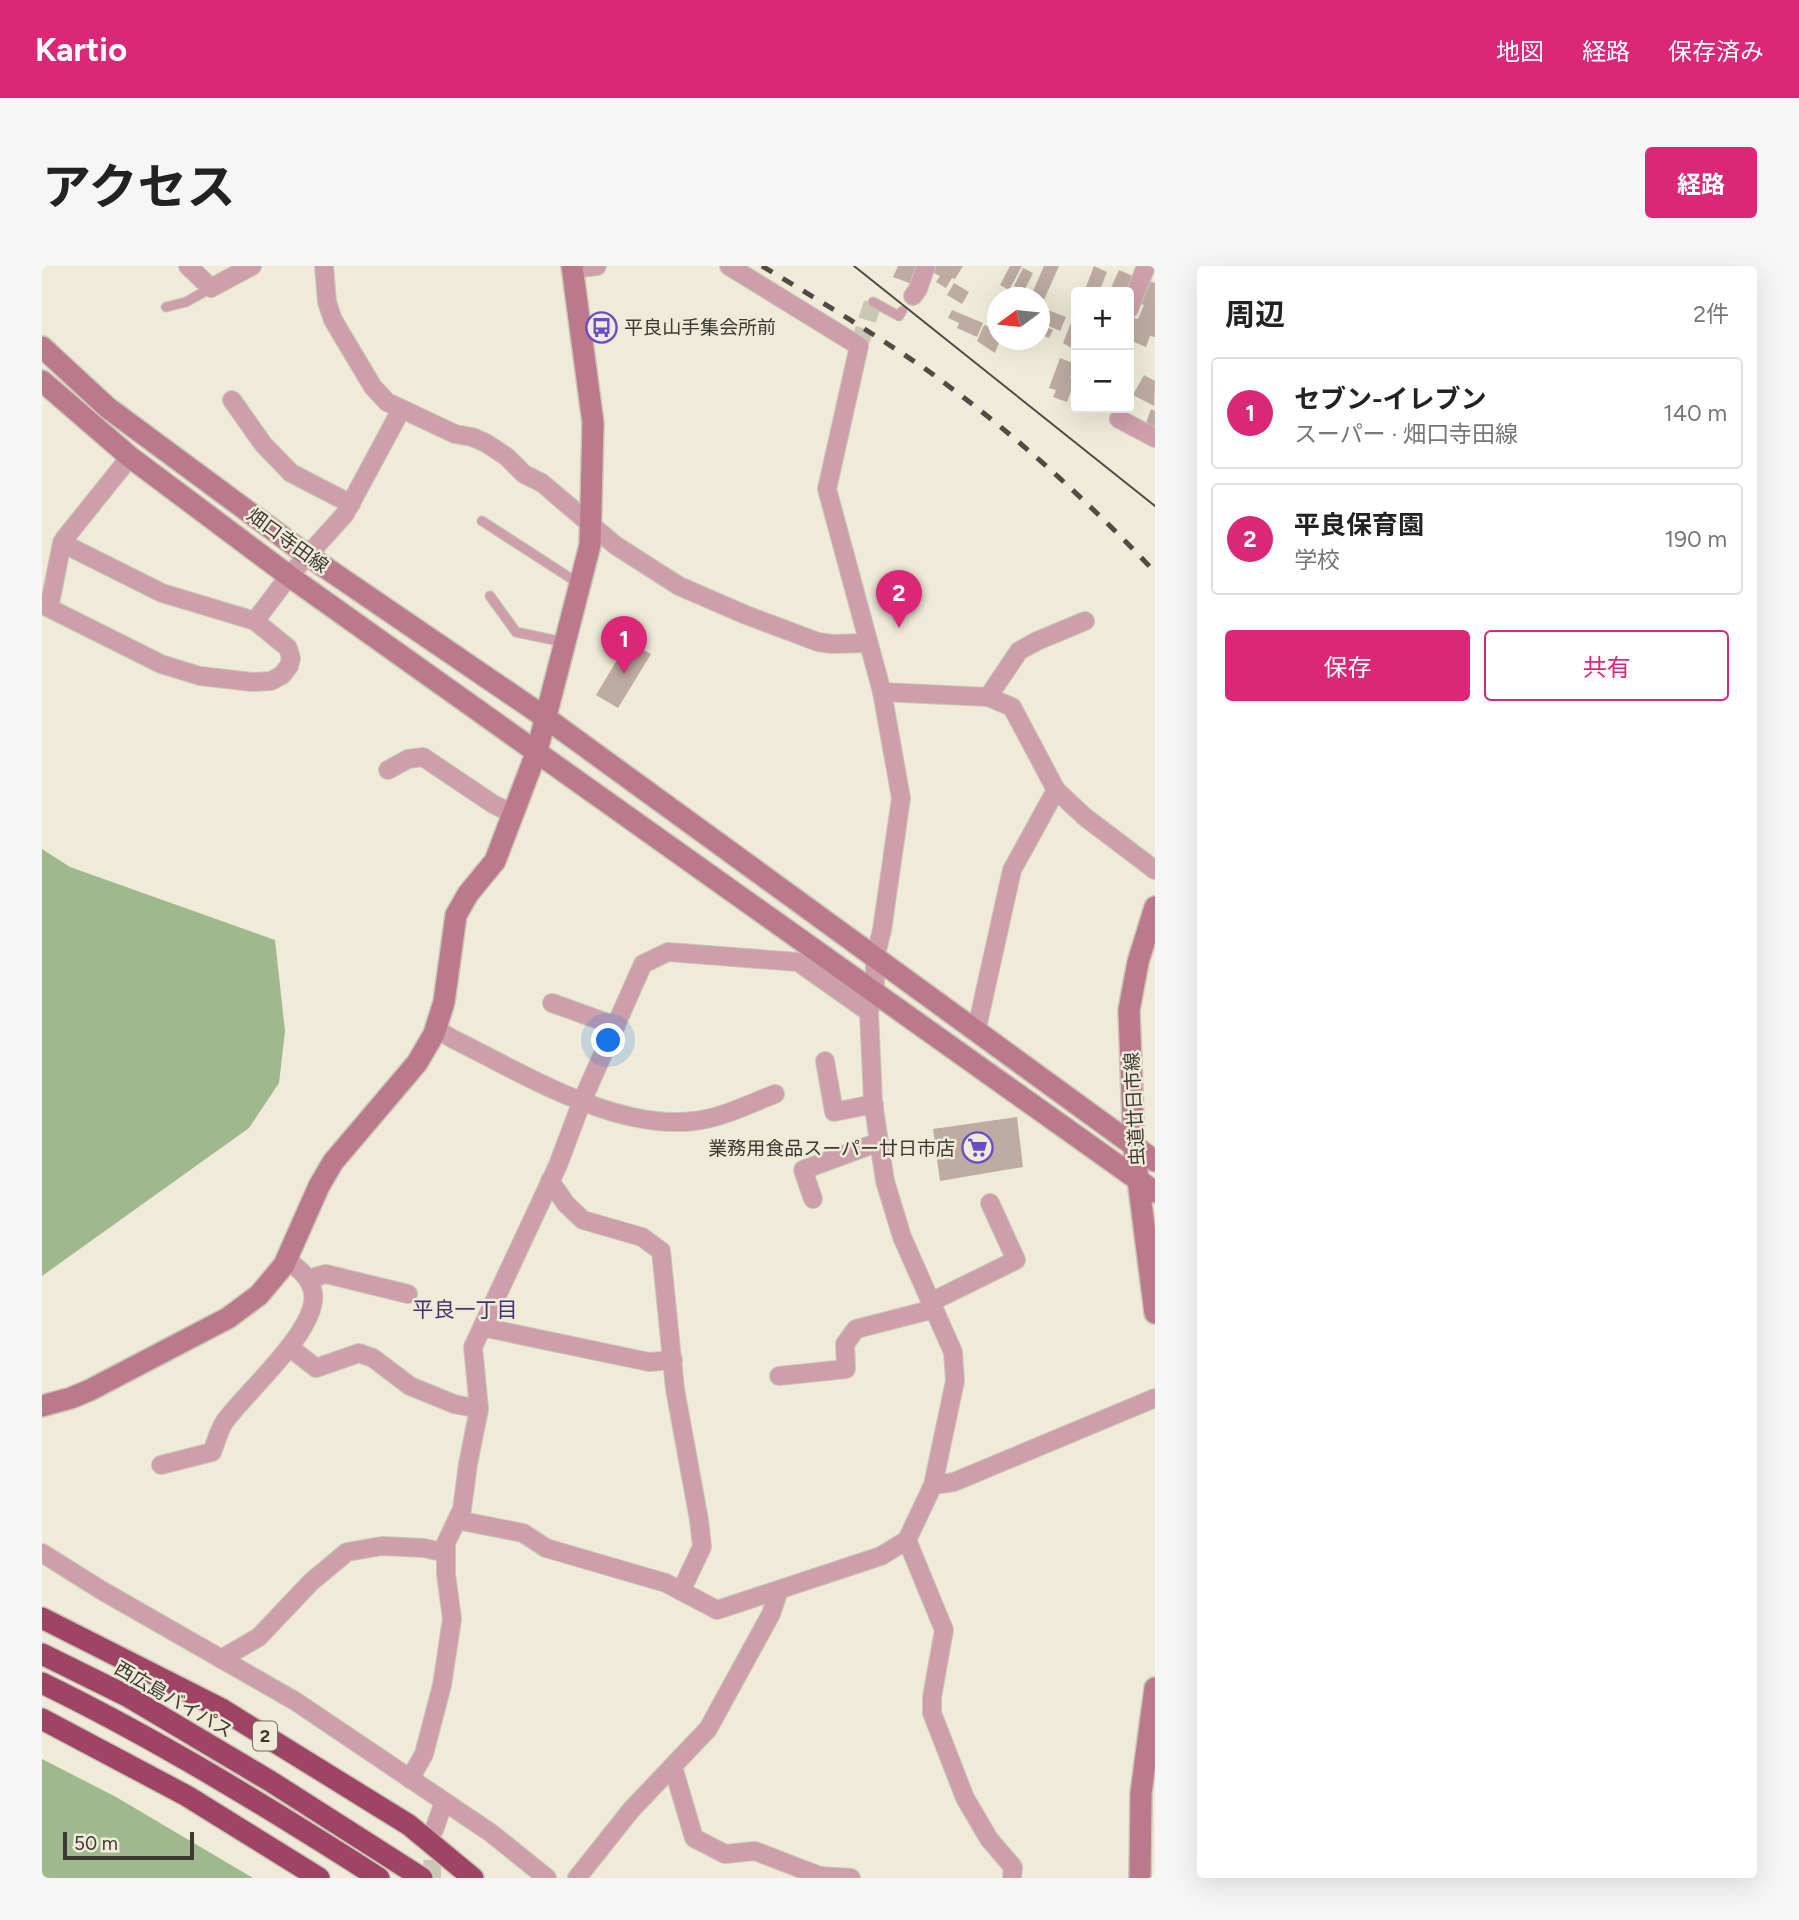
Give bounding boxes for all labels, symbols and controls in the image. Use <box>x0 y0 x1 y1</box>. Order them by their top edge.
text: Kartio <box>35 30 127 69</box>
text: 地図 <box>1496 37 1544 66</box>
text: 経路 <box>1582 37 1630 66</box>
text: 保存済み <box>1668 37 1764 66</box>
button: 経路 <box>1645 147 1757 218</box>
text: アクセス <box>42 157 236 216</box>
north arrow <box>987 287 1050 350</box>
map controls <box>1071 287 1134 413</box>
button: + <box>1071 287 1134 350</box>
text: 周辺 <box>1225 296 1285 333</box>
text: 2件 <box>1693 300 1729 328</box>
bus stop icon: 平良山手集会所前 <box>584 310 618 344</box>
place label: 平良山手集会所前 <box>624 316 776 339</box>
button: − <box>1071 350 1134 413</box>
text: セブン-イレブン <box>1294 383 1487 415</box>
text: 1 <box>1245 399 1255 427</box>
text: 140 m <box>1663 399 1727 427</box>
text: スーパー · 畑口寺田線 <box>1294 420 1518 448</box>
street label: 畑口寺田線 <box>243 503 333 578</box>
text: 平良保育園 <box>1294 509 1424 541</box>
text: 2 <box>1243 525 1257 553</box>
text: 190 m <box>1664 525 1727 553</box>
text: 学校 <box>1294 546 1340 574</box>
pin: 2 <box>876 570 922 628</box>
pin: 1 <box>601 616 647 674</box>
button: 保存 <box>1225 630 1470 701</box>
button: 共有 <box>1484 630 1729 701</box>
your location <box>591 1023 625 1057</box>
street label: 虫道廿日市線 <box>1120 1051 1149 1167</box>
supermarket icon: 業務用食品スーパー廿日市店 <box>961 1131 995 1165</box>
place label: 業務用食品スーパー廿日市店 <box>708 1137 955 1160</box>
district label: 平良一丁目 <box>413 1297 518 1322</box>
street label: 西広島バイパス <box>111 1656 237 1743</box>
road number: 2 <box>253 1722 277 1750</box>
scale bar <box>63 1829 194 1861</box>
text: 50 m <box>74 1832 118 1855</box>

